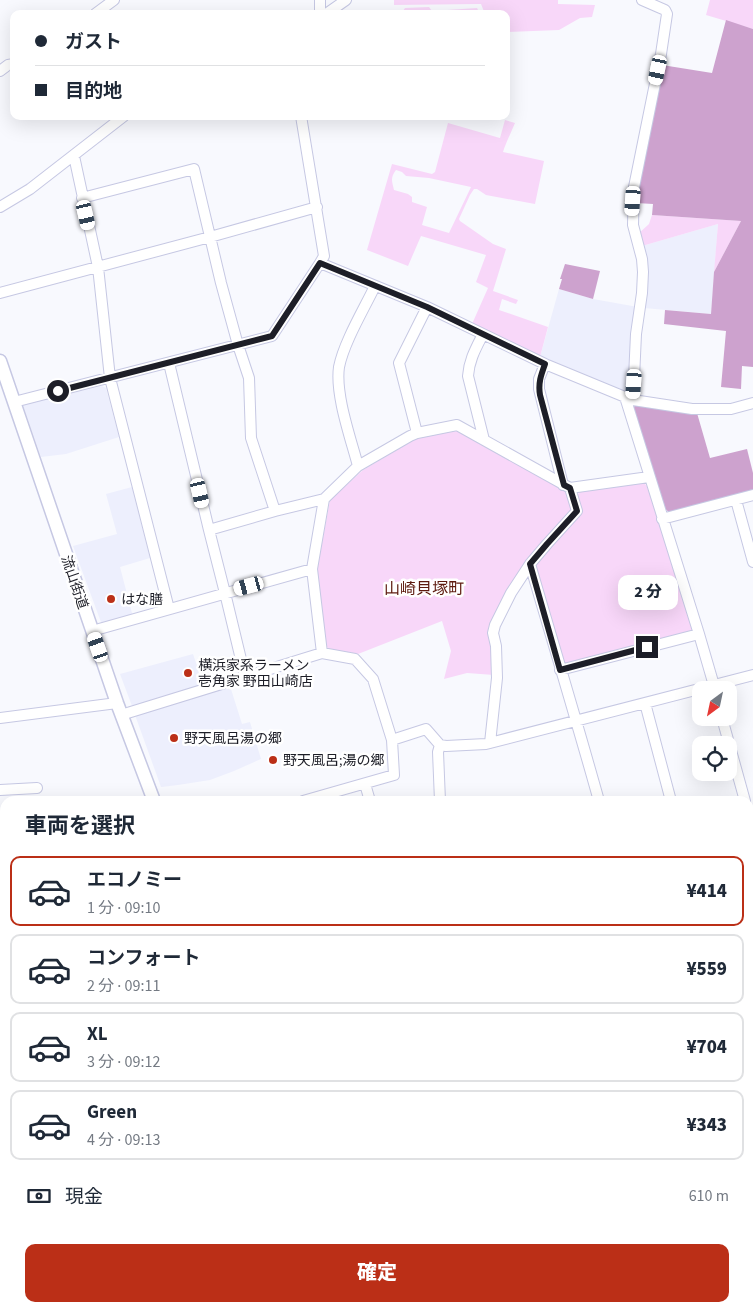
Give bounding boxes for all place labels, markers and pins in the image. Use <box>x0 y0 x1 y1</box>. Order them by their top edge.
place label: はな膳 <box>121 590 163 610</box>
marker: はな膳 <box>105 593 117 605</box>
place label: 横浜家系ラーメン 壱角家 野田山崎店 <box>198 656 313 692</box>
marker: 横浜家系ラーメン 壱角家 野田山崎店 <box>182 667 194 679</box>
place label: 野天風呂湯の郷 <box>184 729 282 749</box>
marker: 野天風呂湯の郷 <box>168 732 180 744</box>
place label: 野天風呂;湯の郷 <box>283 751 385 771</box>
marker: 野天風呂;湯の郷 <box>267 754 279 766</box>

